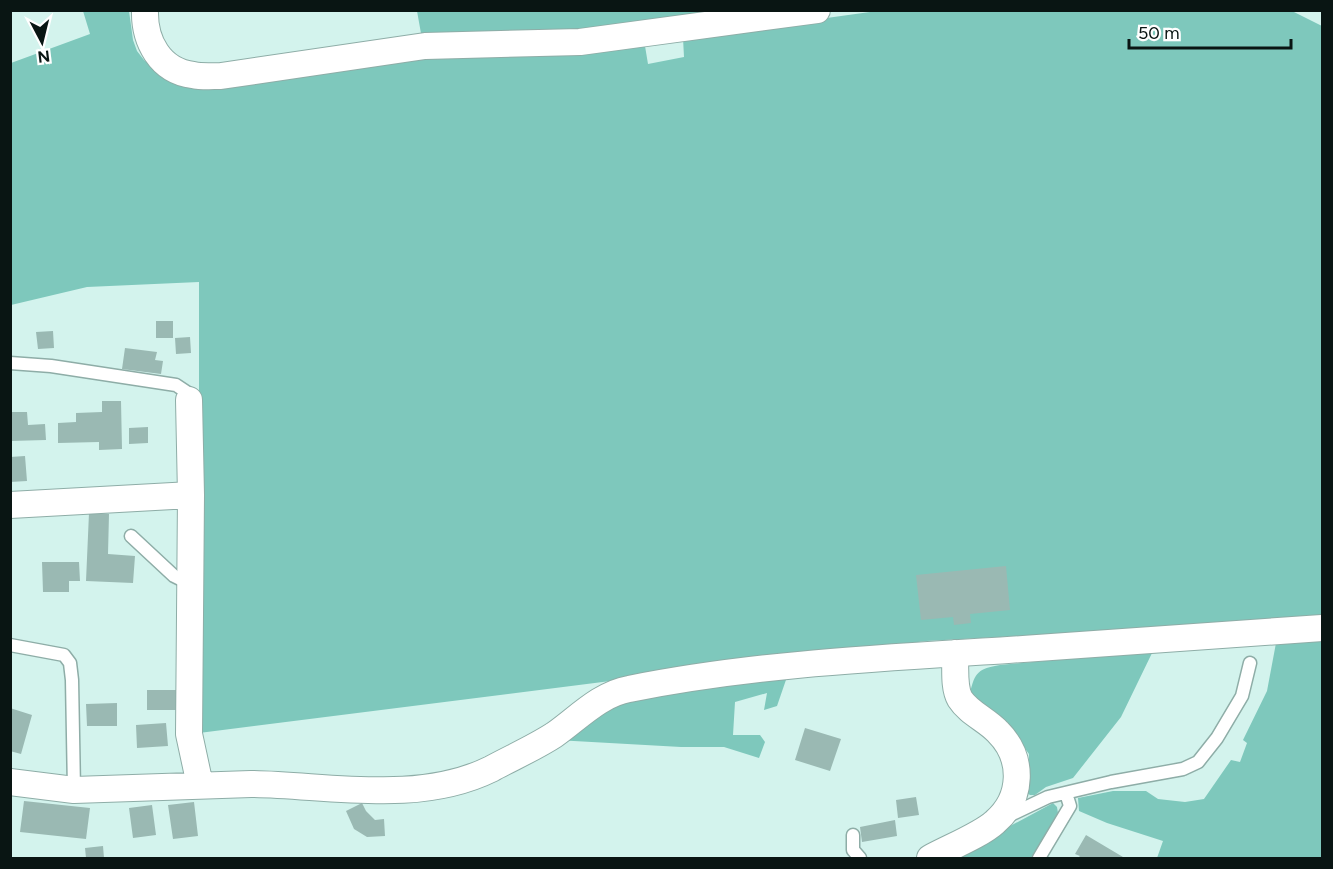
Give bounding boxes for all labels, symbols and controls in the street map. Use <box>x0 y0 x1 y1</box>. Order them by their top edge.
north arrow <box>12 12 72 72</box>
scale bar <box>1129 12 1291 50</box>
text: 50 m <box>1138 22 1180 44</box>
text: N <box>36 46 51 67</box>

